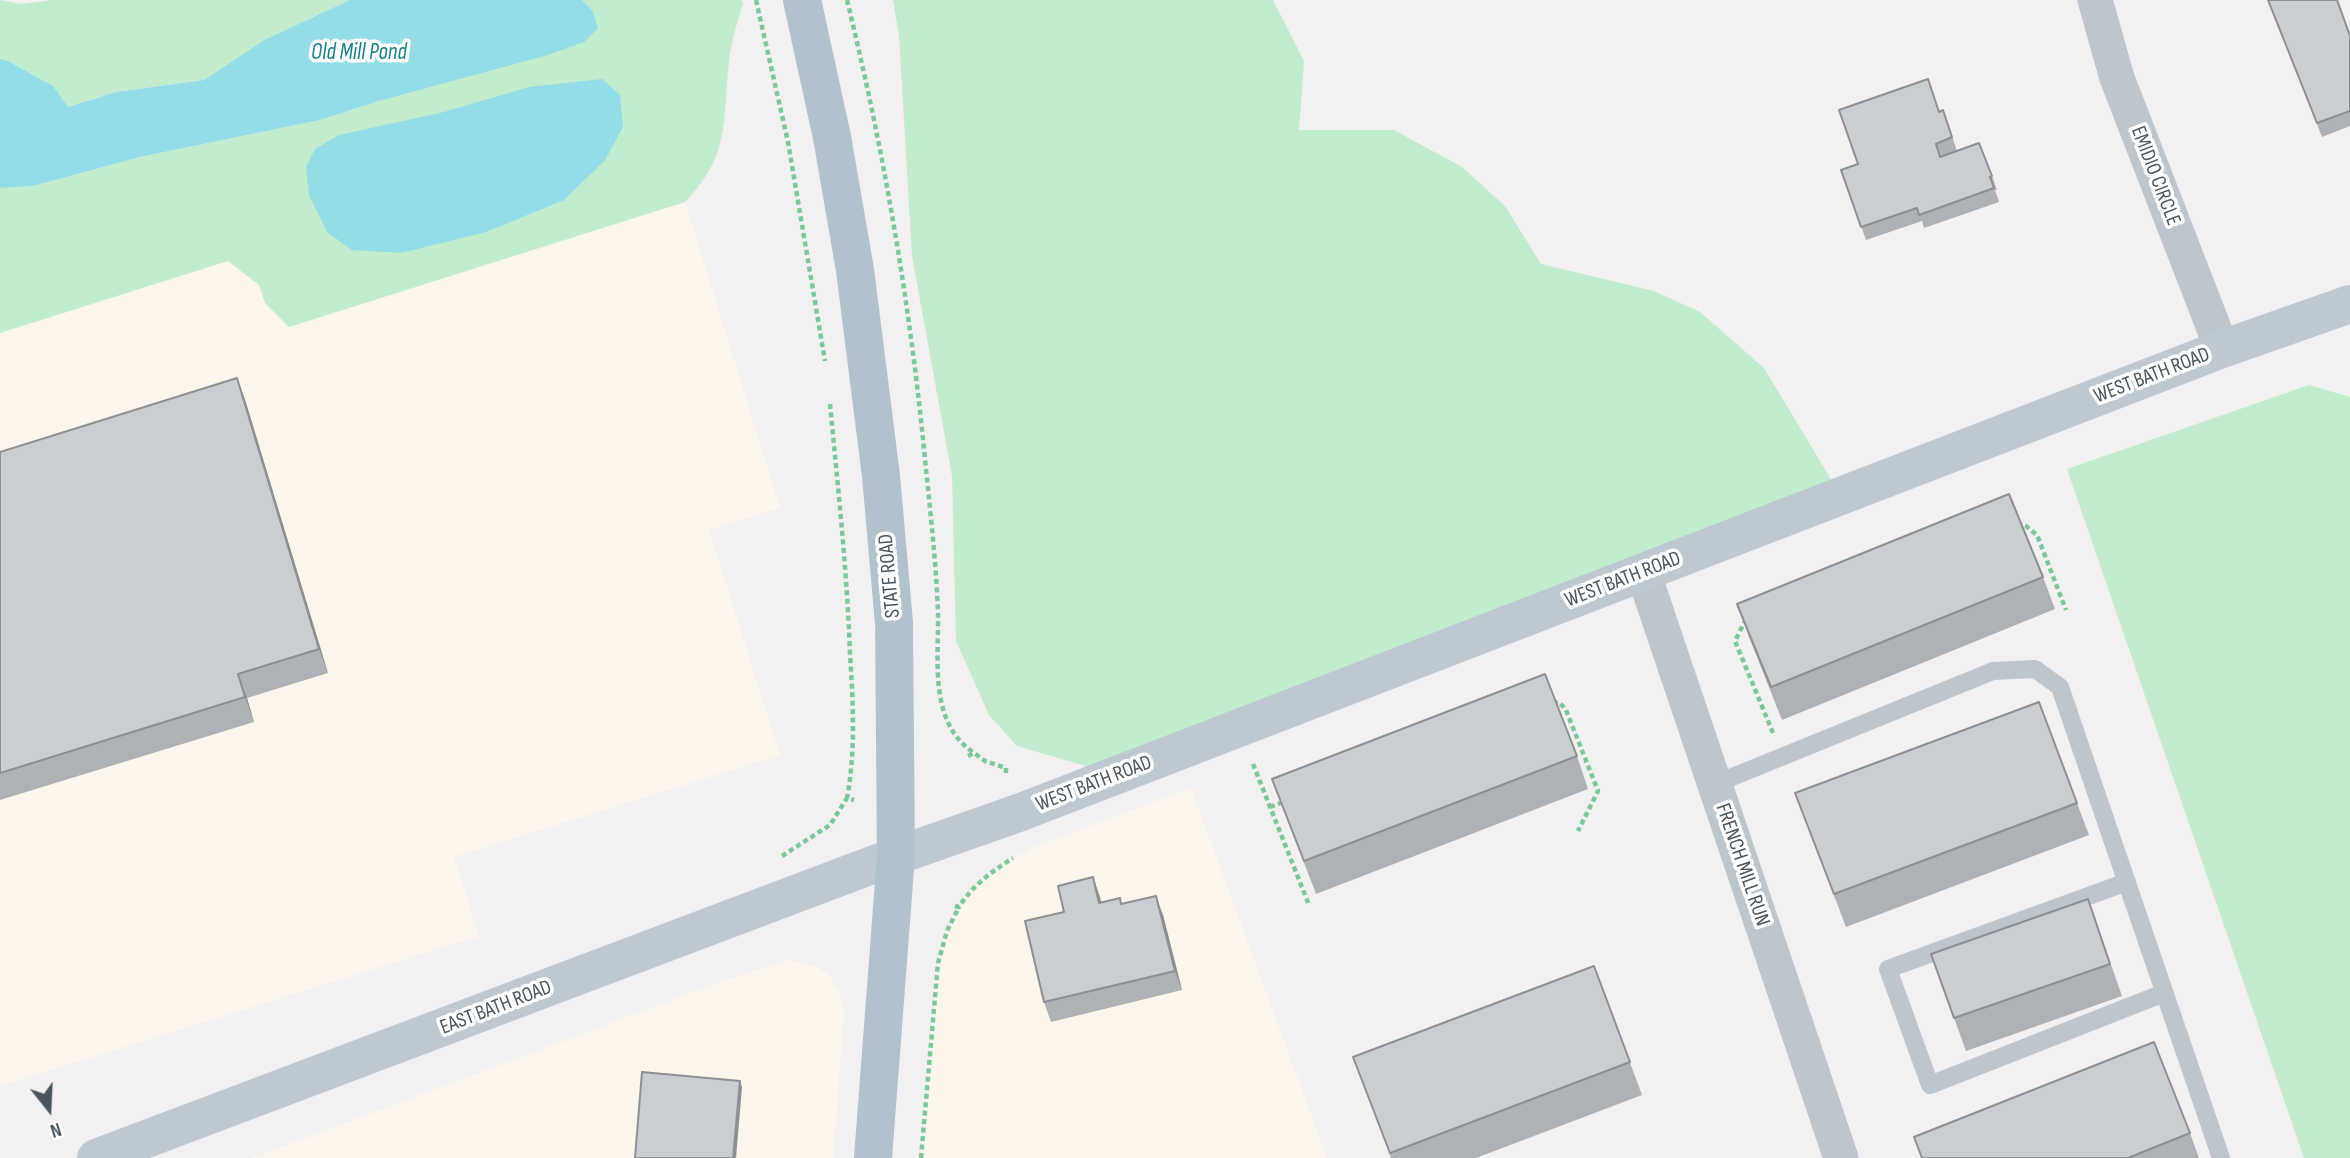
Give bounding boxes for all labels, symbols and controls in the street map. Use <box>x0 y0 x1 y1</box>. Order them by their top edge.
water label: Old Mill Pond <box>311 39 407 67</box>
street label: EMIDIO CIRCLE <box>2125 123 2185 229</box>
street label: WEST BATH ROAD <box>2090 342 2214 410</box>
street label: STATE ROAD <box>874 533 906 619</box>
street label: WEST BATH ROAD <box>1561 546 1685 614</box>
street label: WEST BATH ROAD <box>1032 750 1156 818</box>
street label: FRENCH MILL RUN <box>1709 800 1775 930</box>
street label: EAST BATH ROAD <box>437 975 555 1041</box>
north arrow <box>14 1074 84 1144</box>
text: N <box>47 1117 64 1142</box>

